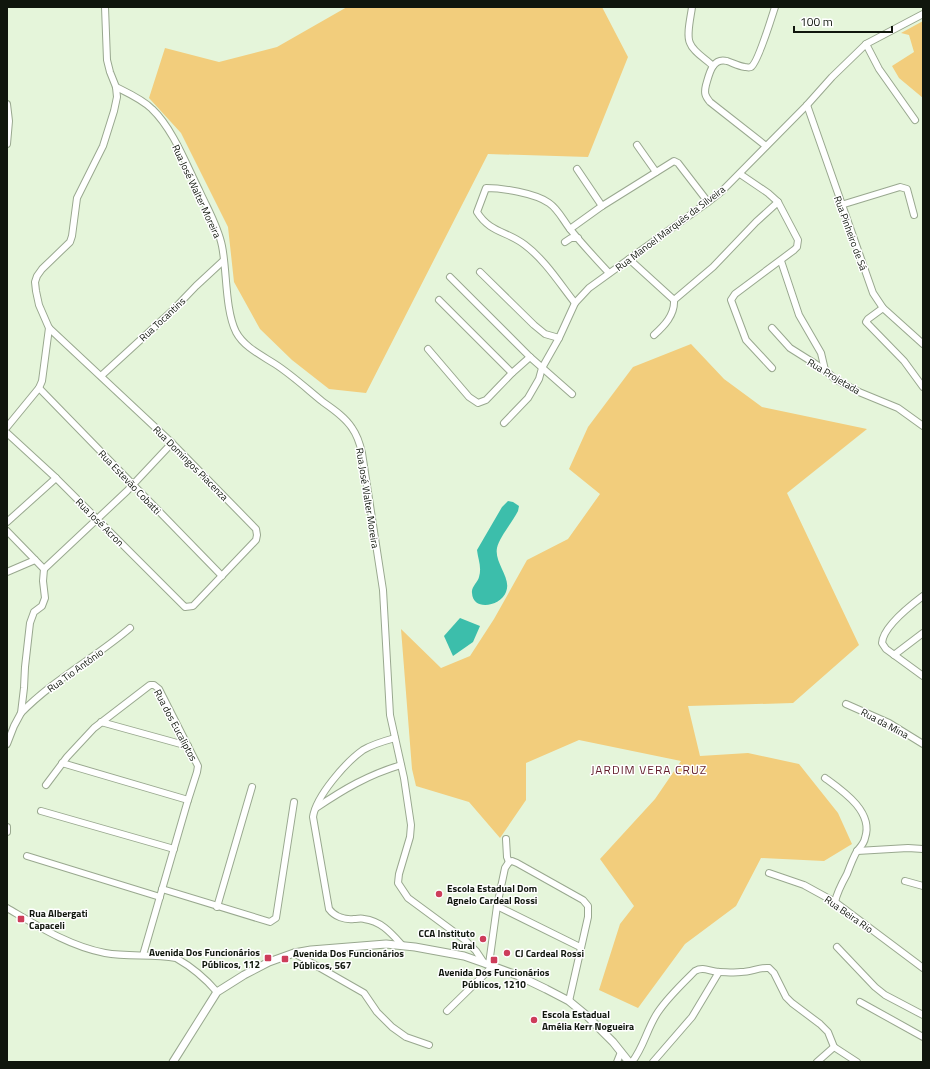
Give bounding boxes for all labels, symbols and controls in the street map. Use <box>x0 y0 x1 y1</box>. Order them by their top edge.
scale bar <box>794 8 892 34</box>
text: 100 m <box>800 12 833 31</box>
street label: Rua José Walter Moreira <box>168 142 225 240</box>
street label: Rua Manoel Marquês da Silveira <box>612 182 728 275</box>
street label: Rua Pinheiro de Sá <box>830 194 871 273</box>
street label: Rua Tocantins <box>136 294 189 345</box>
street label: Rua Projetada <box>804 355 863 398</box>
street label: Rua Domingos Piacenza <box>150 422 232 504</box>
street label: Rua Estevão Cobatti <box>95 447 164 518</box>
street label: Rua José Walter Moreira <box>352 447 383 549</box>
street label: Rua José Acron <box>72 495 127 550</box>
street label: Rua Tio Antônio <box>44 645 107 696</box>
street label: Rua dos Eucaliptos <box>150 687 201 764</box>
street label: Rua da Mina <box>858 705 911 742</box>
district label: JARDIM VERA CRUZ <box>591 760 707 779</box>
place label: Escola Estadual Dom Agnelo Cardeal Rossi <box>447 881 537 908</box>
marker: Escola Estadual Dom Agnelo Cardeal Rossi <box>434 889 444 899</box>
street label: Rua Beira Rio <box>821 892 876 937</box>
place label: Rua Albergati Capaceli <box>29 906 88 933</box>
marker: Rua Albergati Capaceli <box>16 914 26 924</box>
place label: CCA Instituto Rural <box>418 926 475 953</box>
marker: CCA Instituto Rural <box>478 934 488 944</box>
place label: Avenida Dos Funcionários Públicos, 112 <box>149 945 260 972</box>
place label: Avenida Dos Funcionários Públicos, 567 <box>293 946 404 973</box>
place label: CJ Cardeal Rossi <box>515 946 584 961</box>
marker: CJ Cardeal Rossi <box>502 948 512 958</box>
marker: Avenida Dos Funcionários Públicos, 112 <box>263 953 273 963</box>
marker: Avenida Dos Funcionários Públicos, 567 <box>280 954 290 964</box>
marker: Avenida Dos Funcionários Públicos, 1210 <box>489 955 499 965</box>
place label: Avenida Dos Funcionários Públicos, 1210 <box>439 965 550 992</box>
place label: Escola Estadual Amélia Kerr Nogueira <box>542 1007 634 1034</box>
marker: Escola Estadual Amélia Kerr Nogueira <box>529 1015 539 1025</box>

